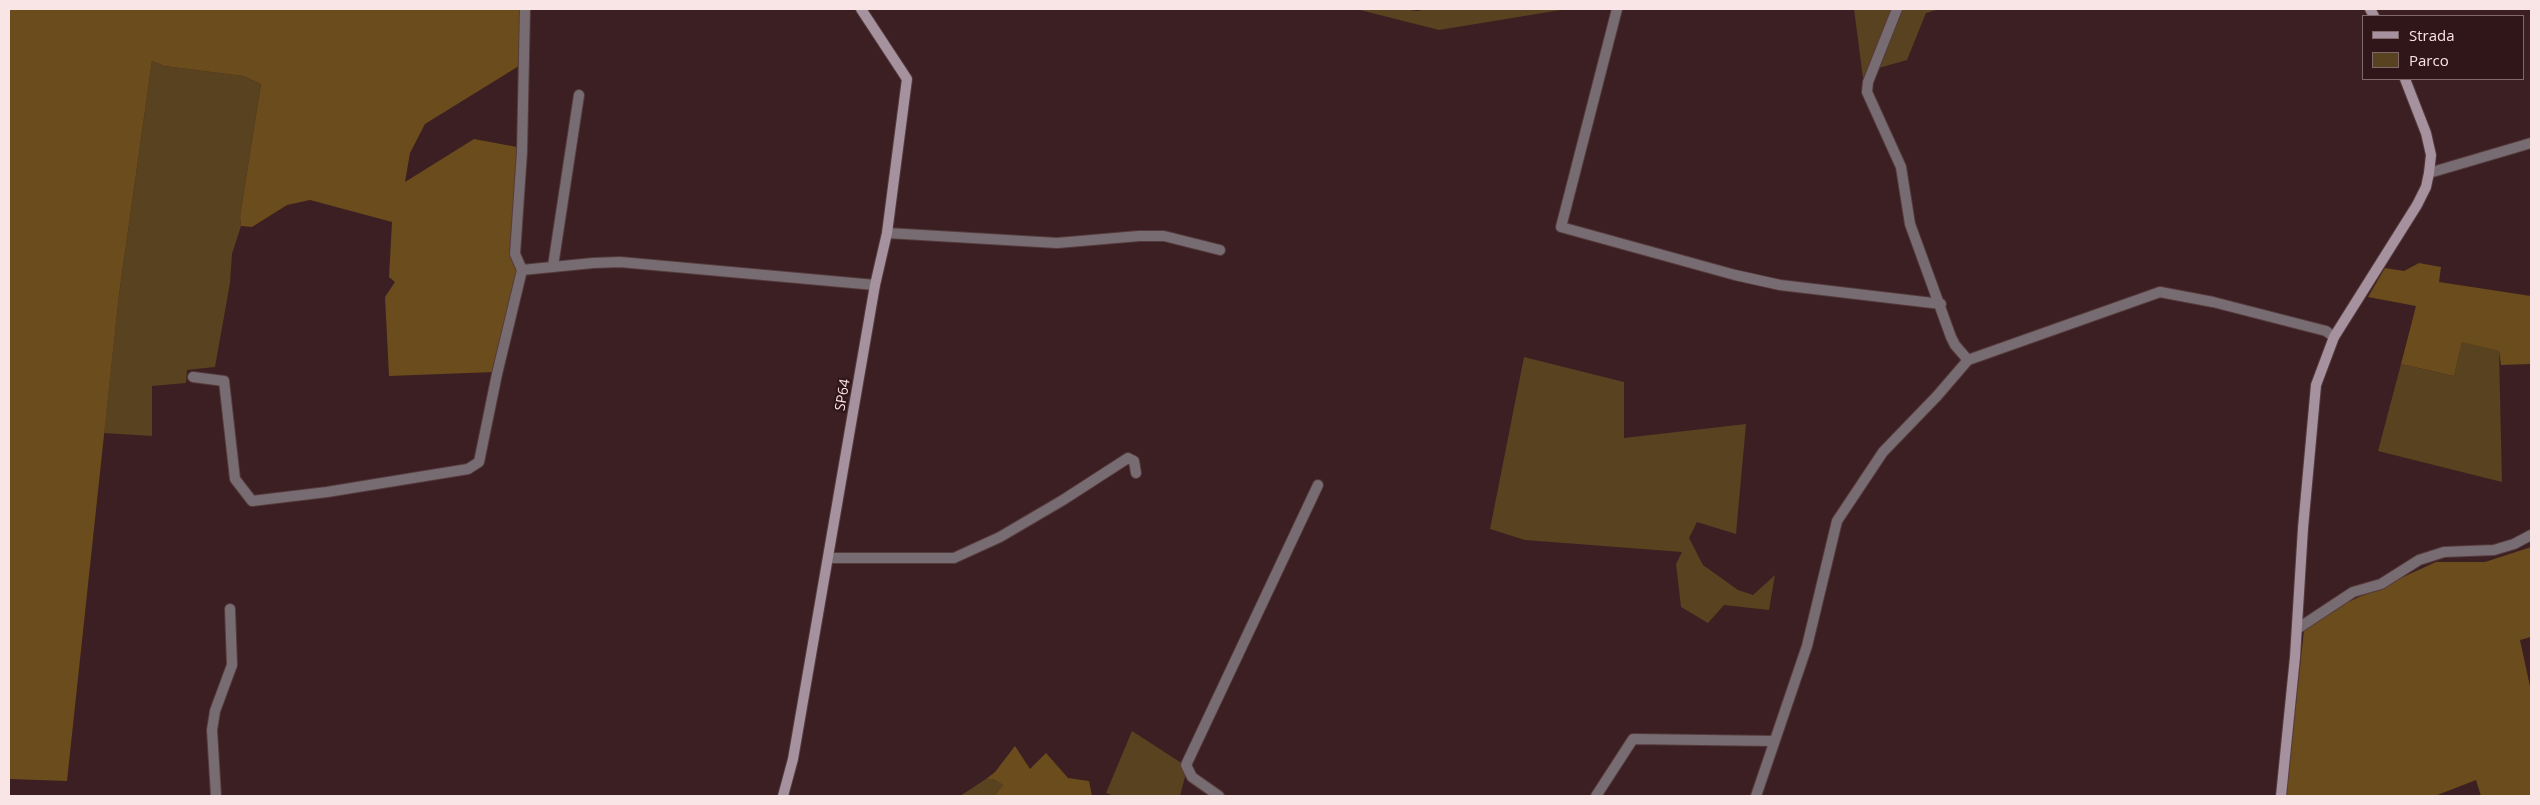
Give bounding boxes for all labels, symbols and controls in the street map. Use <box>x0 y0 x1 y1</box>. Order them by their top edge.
legend <box>2362 15 2525 80</box>
text: Strada <box>2409 25 2455 45</box>
text: Parco <box>2409 50 2449 70</box>
street label: SP64 <box>832 378 854 412</box>

